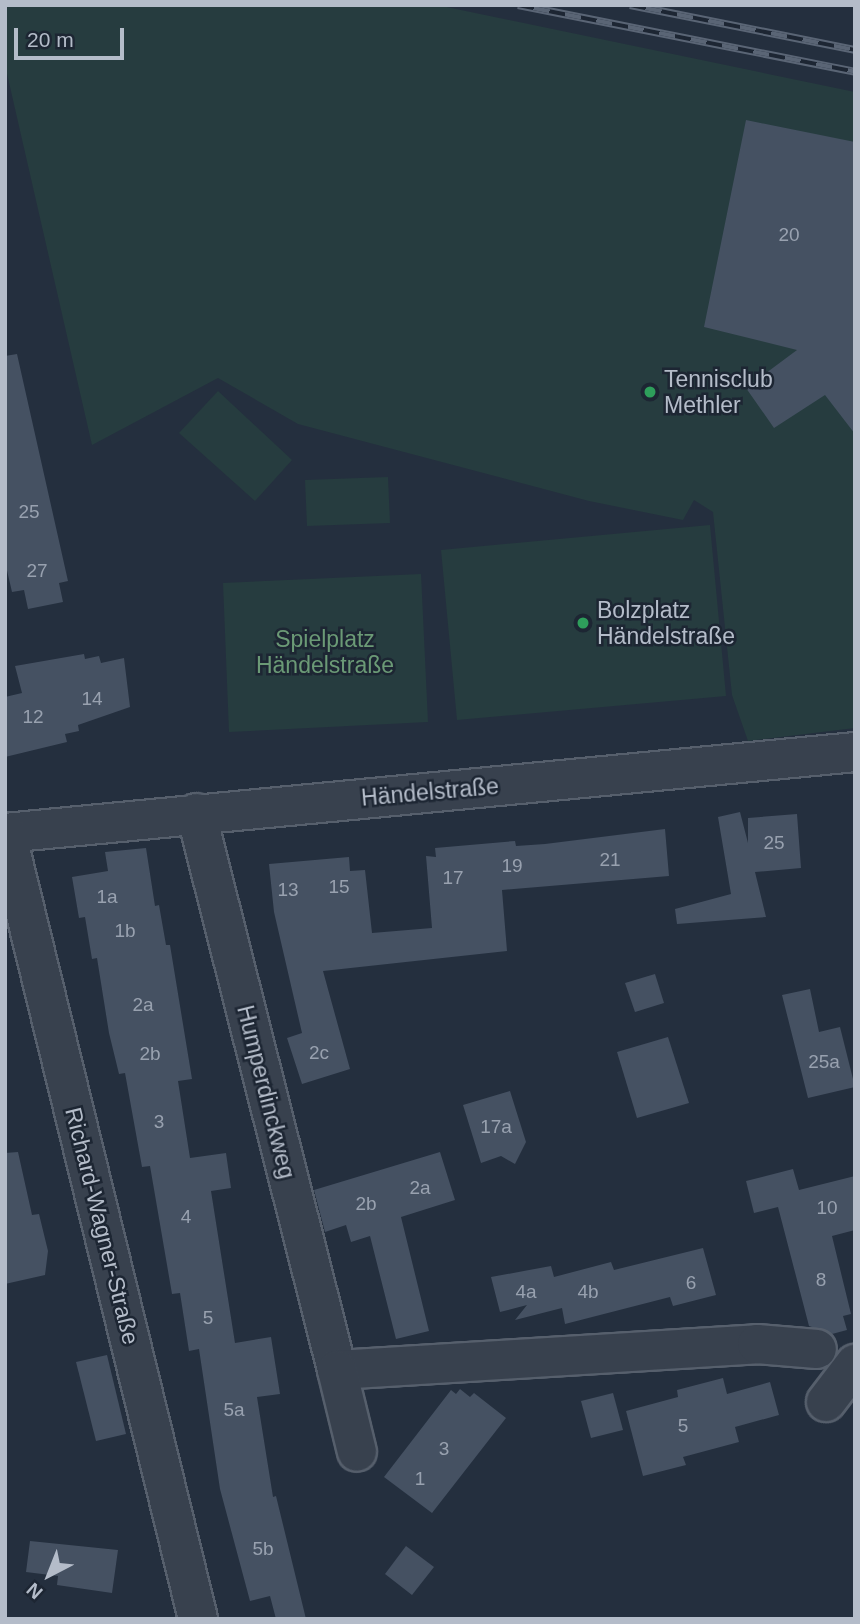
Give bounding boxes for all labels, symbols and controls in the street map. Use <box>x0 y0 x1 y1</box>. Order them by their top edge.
scale bar <box>18 14 128 58</box>
text: 20 m <box>27 28 74 51</box>
house number: 20 <box>778 224 800 246</box>
place label: Tennisclub Methler <box>664 365 773 419</box>
marker: Tennisclub Methler <box>642 384 658 400</box>
house number: 25 <box>18 501 40 523</box>
house number: 27 <box>26 560 48 582</box>
place label: Bolzplatz Händelstraße <box>597 596 735 650</box>
marker: Bolzplatz Händelstraße <box>575 615 591 631</box>
park label: Spielplatz Händelstraße <box>256 625 394 679</box>
house number: 14 <box>81 688 103 710</box>
house number: 12 <box>22 706 44 728</box>
street label: Händelstraße <box>360 772 500 812</box>
house number: 25 <box>763 832 785 854</box>
house number: 21 <box>599 849 621 871</box>
house number: 19 <box>501 855 523 877</box>
house number: 17 <box>442 867 464 889</box>
house number: 15 <box>328 876 350 898</box>
house number: 13 <box>277 879 299 901</box>
house number: 1a <box>96 886 118 908</box>
house number: 1b <box>114 920 136 942</box>
house number: 2a <box>132 994 154 1016</box>
street label: Humperdinckweg <box>231 1002 301 1182</box>
house number: 2c <box>309 1042 329 1064</box>
house number: 2b <box>139 1043 161 1065</box>
house number: 25a <box>808 1051 840 1073</box>
street label: Richard-Wagner-Straße <box>59 1105 145 1347</box>
house number: 3 <box>154 1111 164 1133</box>
house number: 17a <box>480 1116 512 1138</box>
house number: 2a <box>409 1177 431 1199</box>
house number: 2b <box>355 1193 377 1215</box>
house number: 10 <box>816 1197 838 1219</box>
house number: 4 <box>181 1206 191 1228</box>
house number: 8 <box>816 1269 826 1291</box>
house number: 6 <box>686 1272 696 1294</box>
house number: 4a <box>515 1281 537 1303</box>
house number: 4b <box>577 1281 599 1303</box>
house number: 5 <box>203 1307 213 1329</box>
house number: 5a <box>223 1399 245 1421</box>
house number: 5 <box>678 1415 688 1437</box>
house number: 3 <box>439 1438 449 1460</box>
house number: 1 <box>415 1468 425 1490</box>
house number: 5b <box>252 1538 274 1560</box>
north arrow <box>14 1540 84 1610</box>
text: N <box>22 1579 47 1603</box>

